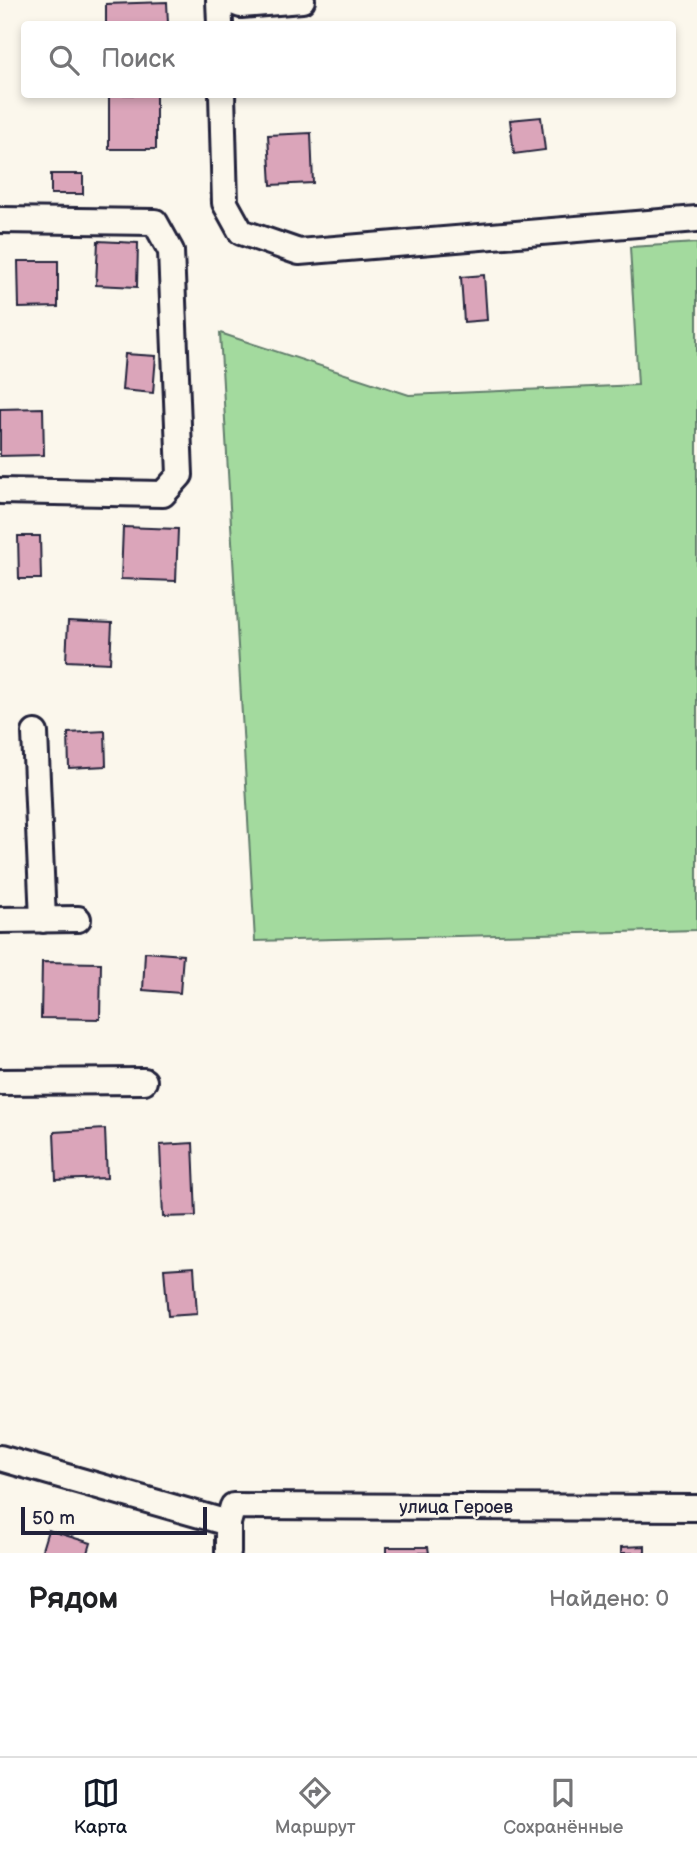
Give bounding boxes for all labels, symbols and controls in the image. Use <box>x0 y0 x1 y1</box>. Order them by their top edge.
search box <box>21 21 676 98</box>
icon: search <box>45 41 83 79</box>
text: Поиск <box>101 44 175 75</box>
street label: улица Героев <box>399 1497 513 1518</box>
scale bar <box>21 1504 206 1536</box>
text: 50 m <box>32 1507 75 1530</box>
text: Рядом <box>28 1581 118 1617</box>
text: Найдено: 0 <box>549 1585 669 1613</box>
tab: Карта <box>74 1774 127 1839</box>
tab: Маршрут <box>275 1774 356 1839</box>
tab: Сохранённые <box>503 1774 623 1839</box>

